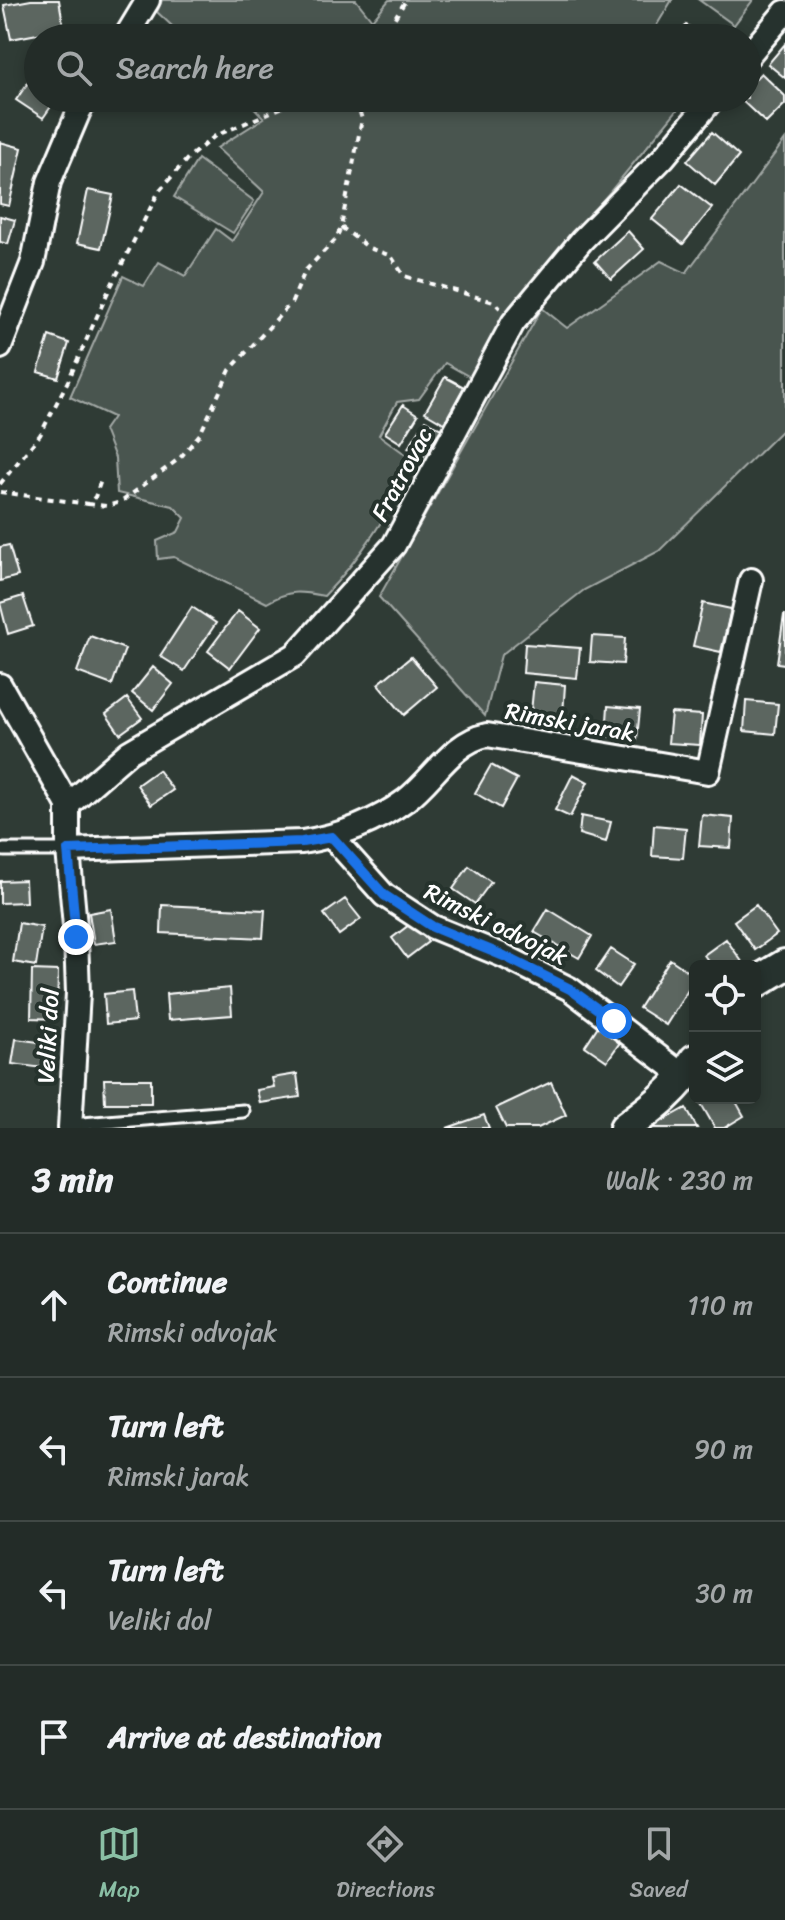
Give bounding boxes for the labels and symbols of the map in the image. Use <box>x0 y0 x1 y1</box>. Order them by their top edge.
street label: Fratrovac <box>359 419 445 529</box>
street label: Rimski jarak <box>502 690 638 754</box>
street label: Rimski odvojak <box>417 871 576 977</box>
route end <box>58 919 94 955</box>
street label: Veliki dol <box>25 986 72 1085</box>
route start <box>596 1003 632 1039</box>

